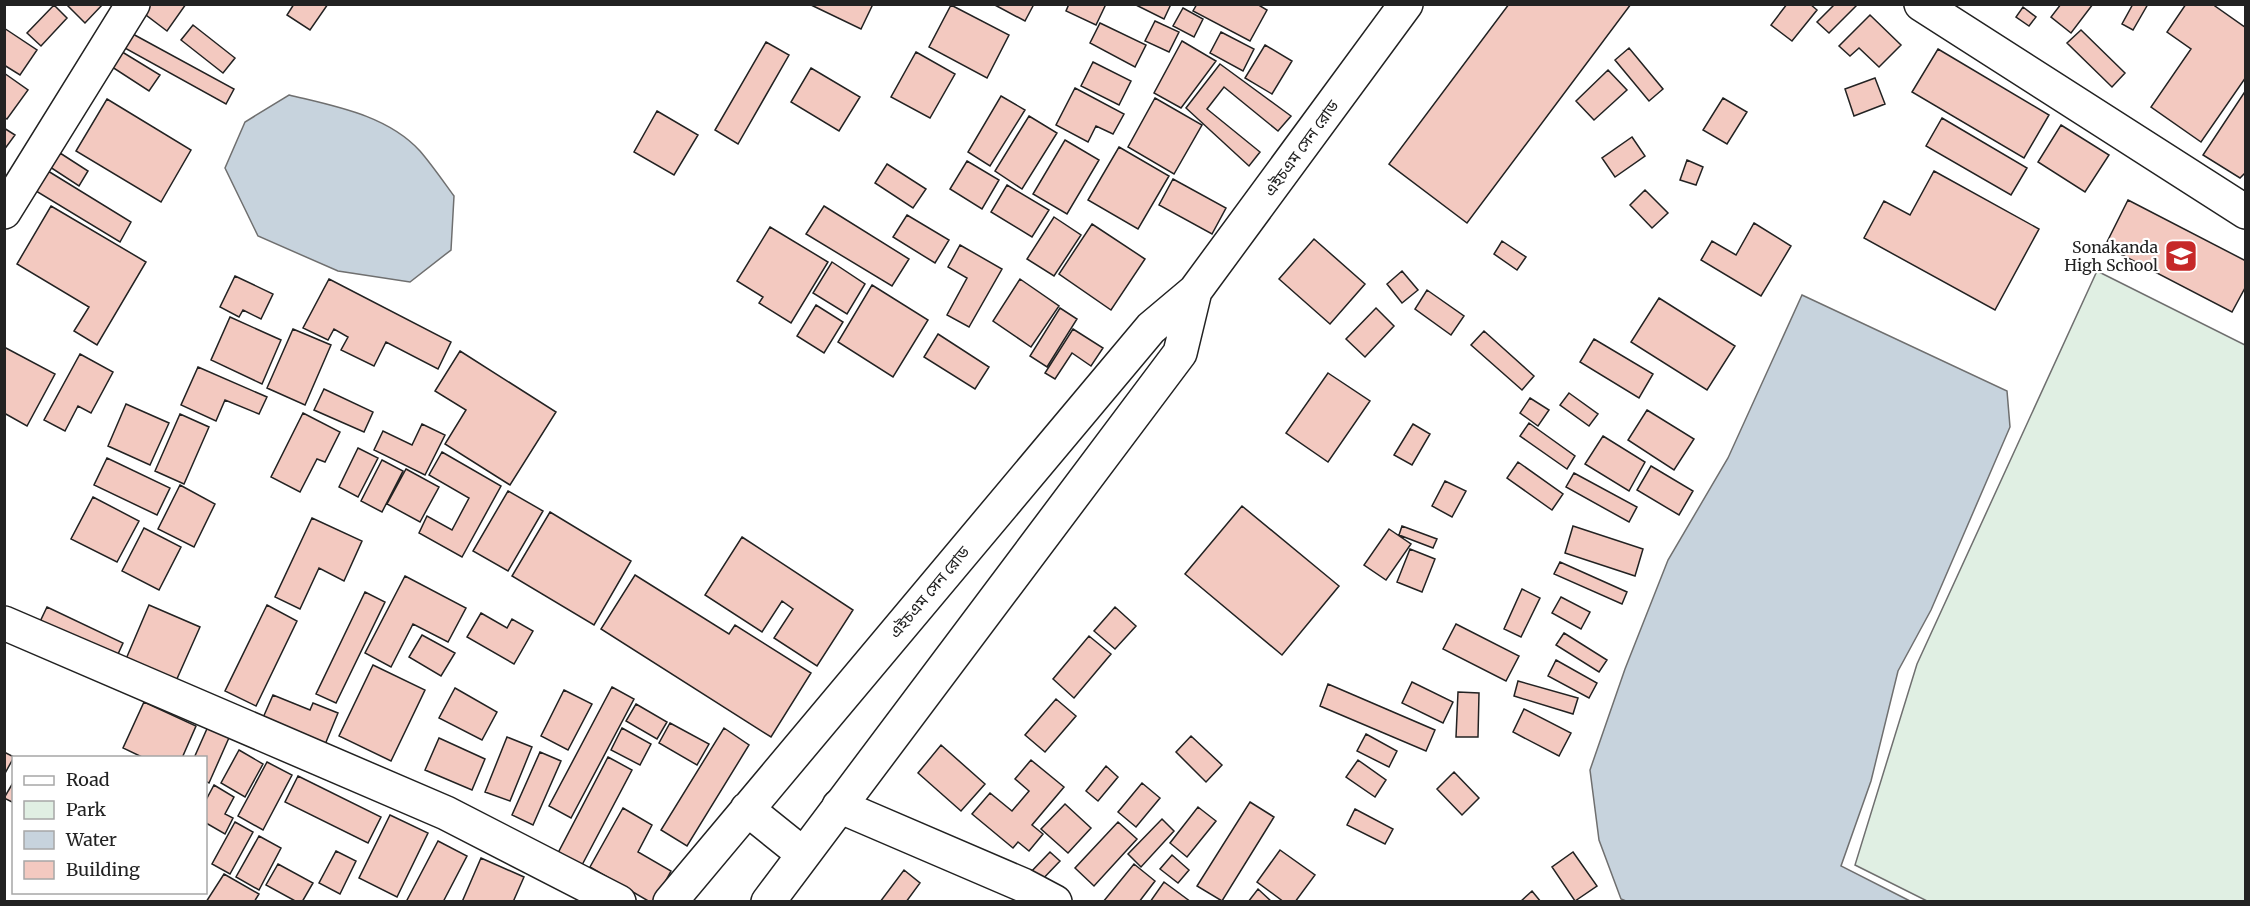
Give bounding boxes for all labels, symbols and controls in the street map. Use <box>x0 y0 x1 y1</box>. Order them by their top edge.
street label: এইচএম সেন রোড <box>1259 95 1343 200</box>
place label: Sonakanda High School <box>2064 237 2158 275</box>
school or university icon: Sonakanda High School <box>2163 238 2199 274</box>
street label: এইচএম সেন রোড <box>885 541 974 642</box>
legend <box>12 756 207 894</box>
text: Road <box>66 768 110 791</box>
text: Park <box>66 798 107 821</box>
text: Water <box>65 828 117 851</box>
text: Building <box>66 858 140 881</box>

